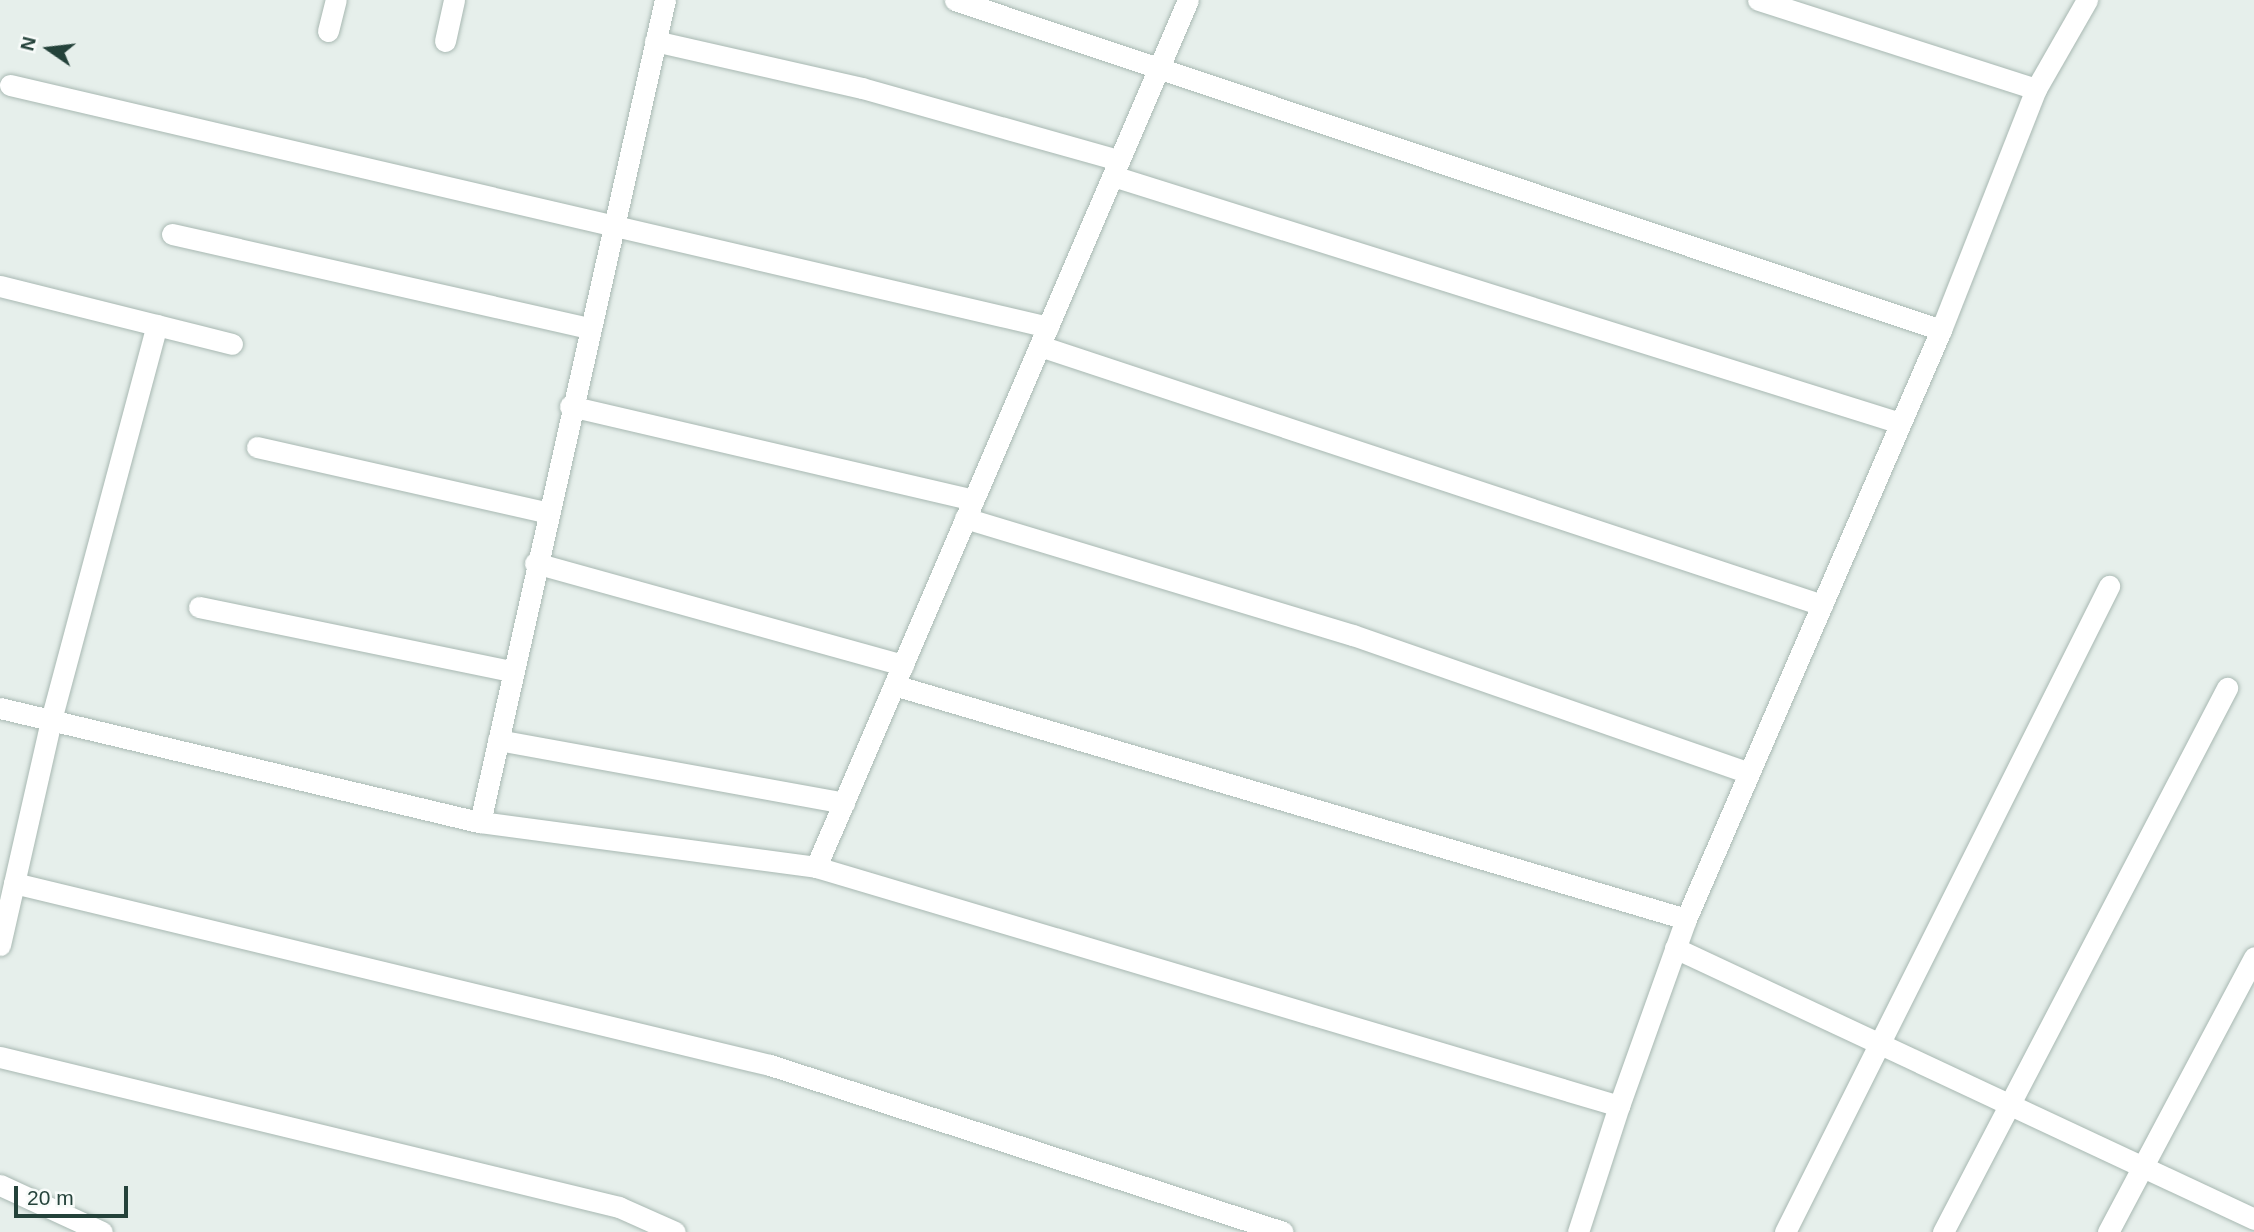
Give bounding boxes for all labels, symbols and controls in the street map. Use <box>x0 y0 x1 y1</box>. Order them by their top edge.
north arrow <box>14 14 84 84</box>
text: N <box>16 35 40 53</box>
scale bar <box>18 1172 131 1216</box>
text: 20 m <box>27 1186 74 1209</box>

